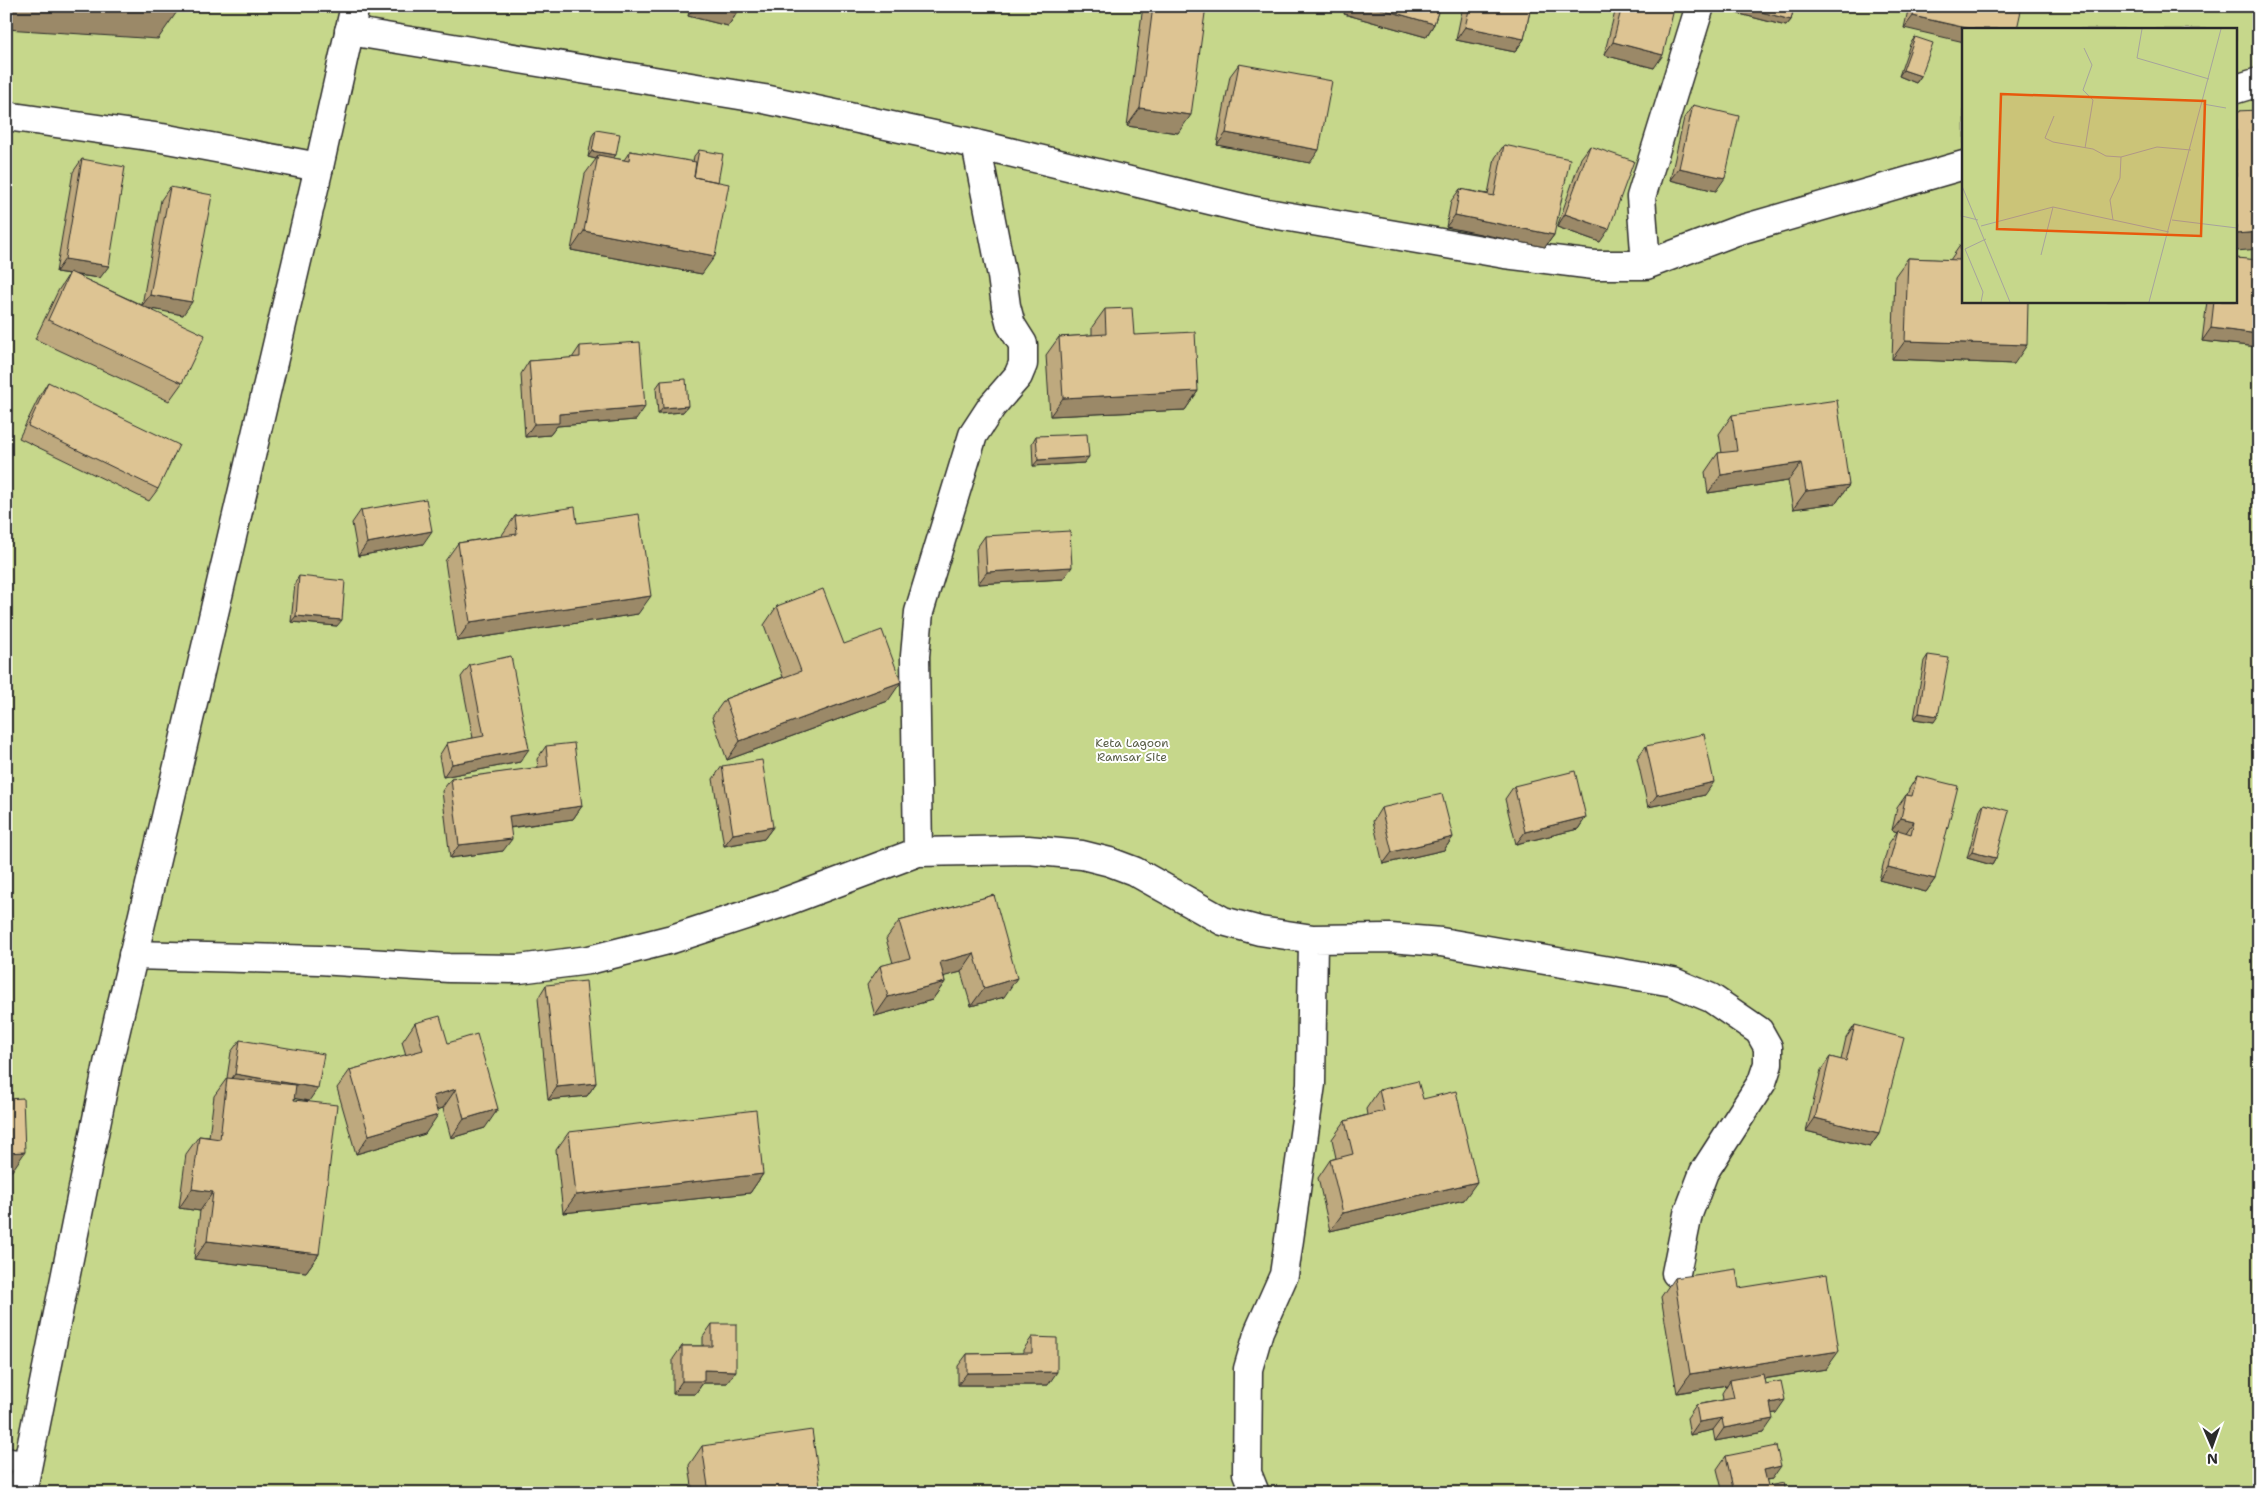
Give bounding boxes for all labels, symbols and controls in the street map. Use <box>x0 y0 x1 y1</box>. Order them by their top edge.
inset map <box>1962 28 2238 302</box>
park label: Keta Lagoon Ramsar Site <box>1095 735 1169 765</box>
north arrow <box>2188 1422 2238 1472</box>
text: N <box>2207 1450 2218 1468</box>

